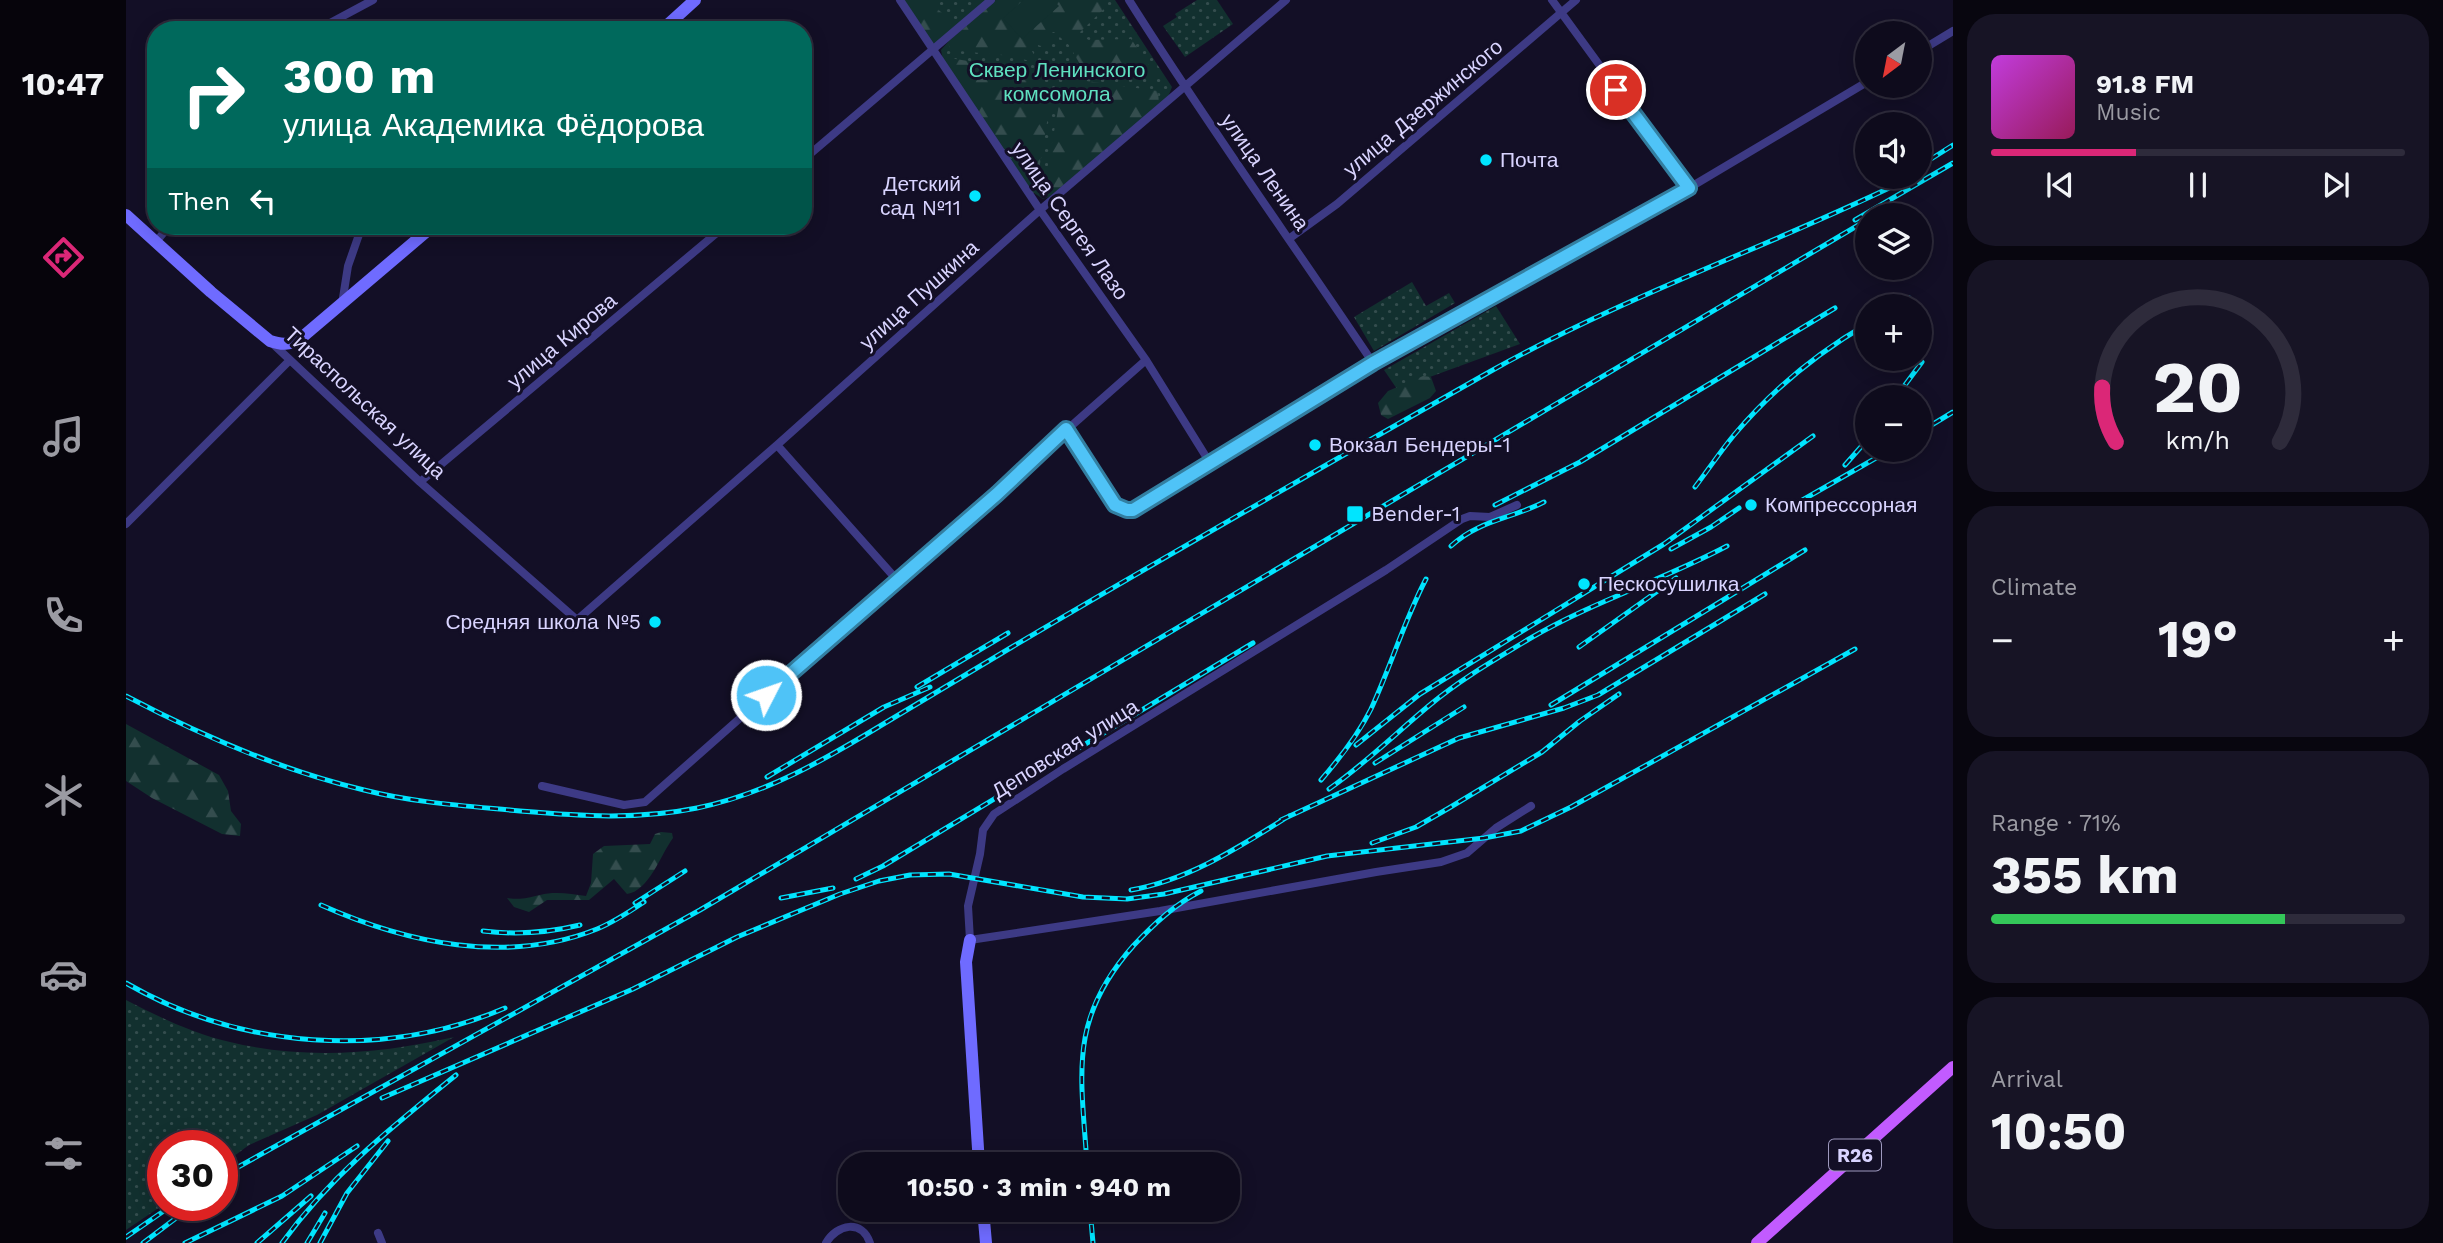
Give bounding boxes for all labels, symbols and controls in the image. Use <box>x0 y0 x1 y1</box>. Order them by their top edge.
north arrow <box>1855 21 1932 98</box>
map controls <box>1855 21 1932 462</box>
street label: улица Дзержинского <box>1338 34 1507 182</box>
text: 300 m <box>283 47 435 105</box>
icon: right <box>168 49 259 140</box>
park label: Сквер Ленинского комсомола <box>969 57 1145 106</box>
pin <box>1586 60 1646 120</box>
text: 10:47 <box>22 65 104 103</box>
text: 91.8 FM <box>2096 69 2194 99</box>
icon: arrive <box>1597 71 1635 109</box>
text: Music <box>2096 99 2161 126</box>
text: улица Академика Фёдорова <box>283 106 704 144</box>
street label: улица Ленина <box>1216 108 1315 235</box>
button: sound <box>1855 112 1932 189</box>
street label: улица Сергея Лазо <box>1007 137 1134 305</box>
place label: Почта <box>1500 147 1559 172</box>
marker: Почта <box>1478 152 1494 168</box>
icon: previous <box>2041 166 2079 204</box>
icon: pause <box>2179 166 2217 204</box>
icon: next <box>2317 166 2355 204</box>
place label: Детский сад №11 <box>880 171 961 220</box>
icon: left <box>244 182 282 220</box>
text: Then <box>168 186 230 216</box>
marker: Детский сад №11 <box>967 188 983 204</box>
button: layers <box>1855 203 1932 280</box>
icon: directions <box>39 233 88 282</box>
street label: улица Пушкина <box>854 234 984 355</box>
street label: улица Кирова <box>502 288 622 394</box>
button: + <box>1855 294 1932 371</box>
street label: Тираспольская улица <box>280 321 451 484</box>
text: 20 <box>2153 344 2243 430</box>
button: − <box>1855 385 1932 462</box>
icon: music <box>39 412 88 461</box>
text: km/h <box>2166 425 2230 454</box>
place label: Вокзал Бендеры-1 <box>1329 432 1511 457</box>
marker: Вокзал Бендеры-1 <box>1307 437 1323 453</box>
place label: Компрессорная <box>1765 492 1917 517</box>
marker: Компрессорная <box>1743 497 1759 513</box>
place label: Bender-1 <box>1371 501 1460 526</box>
marker: Bender-1 <box>1345 504 1365 524</box>
place label: Пескосушилка <box>1598 571 1740 596</box>
text: Climate <box>1991 574 2077 601</box>
marker: Пескосушилка <box>1576 576 1592 592</box>
icon: phone <box>39 591 88 640</box>
place label: Средняя школа №5 <box>445 609 641 634</box>
text: 19° <box>2158 609 2238 670</box>
marker: Средняя школа №5 <box>647 614 663 630</box>
text: − <box>1991 618 2014 662</box>
text: + <box>2382 618 2405 662</box>
position arrow <box>729 658 803 732</box>
street label: Деповская улица <box>987 693 1143 804</box>
icon: climate <box>39 771 88 820</box>
text: Range · 71% <box>1991 810 2121 837</box>
text: 355 km <box>1991 845 2179 906</box>
icon: car <box>39 950 88 999</box>
text: Arrival <box>1991 1066 2063 1093</box>
text: 10:50 <box>1991 1101 2126 1162</box>
icon: filters <box>39 1129 88 1178</box>
speed limit sign: 30 <box>147 1130 238 1221</box>
road number: R26 <box>1829 1140 1881 1170</box>
text: 10:50 · 3 min · 940 m <box>907 1172 1171 1202</box>

